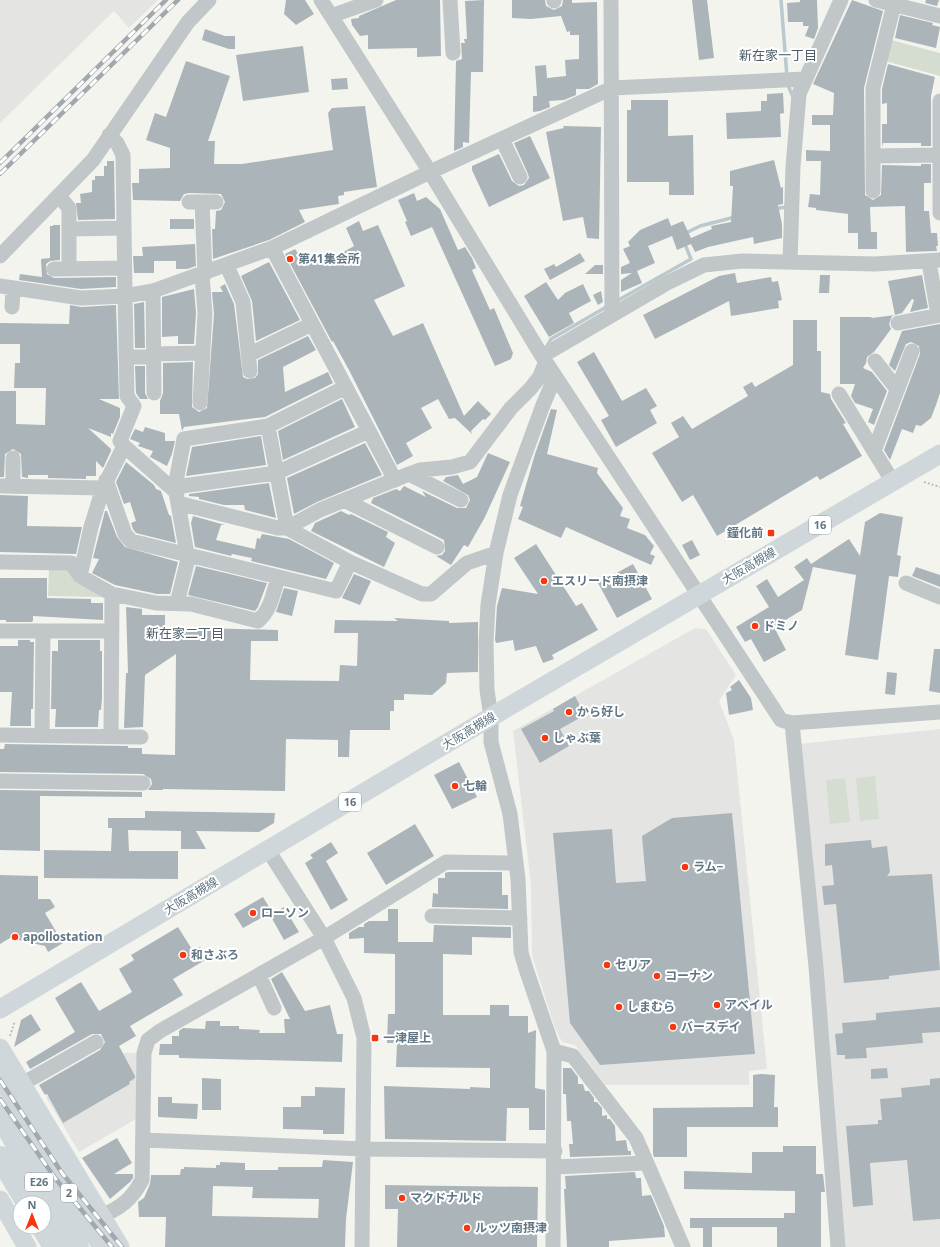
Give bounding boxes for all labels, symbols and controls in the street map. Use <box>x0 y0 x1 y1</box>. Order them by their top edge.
district label: 新在家一丁目 <box>739 46 817 64</box>
place label: 第41集会所 <box>298 250 360 267</box>
marker: 第41集会所 <box>285 254 295 264</box>
road number: 16 <box>809 516 831 534</box>
place label: 鐘化前 <box>726 524 763 541</box>
marker: 鐘化前 <box>766 528 776 538</box>
street label: 大阪高槻線 <box>719 543 779 588</box>
place label: エスリード南摂津 <box>552 572 648 589</box>
marker: エスリード南摂津 <box>539 576 549 586</box>
place label: ドミノ <box>763 617 799 634</box>
marker: ドミノ <box>750 621 760 631</box>
district label: 新在家二丁目 <box>146 624 224 642</box>
place label: から好し <box>577 703 625 720</box>
marker: から好し <box>564 707 574 717</box>
street label: 大阪高槻線 <box>439 708 499 753</box>
place label: しゃぶ葉 <box>553 729 601 746</box>
marker: しゃぶ葉 <box>540 733 550 743</box>
place label: 七輪 <box>463 777 487 794</box>
marker: 七輪 <box>450 781 460 791</box>
road number: 16 <box>339 793 361 811</box>
place label: ラム− <box>693 858 724 875</box>
marker: ラム− <box>680 862 690 872</box>
street label: 大阪高槻線 <box>161 873 221 918</box>
place label: ローソン <box>261 904 309 921</box>
marker: ローソン <box>248 908 258 918</box>
place label: apollostation <box>23 928 103 945</box>
marker: apollostation <box>10 932 20 942</box>
place label: 和さぶろ <box>191 946 239 963</box>
marker: 和さぶろ <box>178 950 188 960</box>
place label: セリア <box>615 956 651 973</box>
marker: セリア <box>602 960 612 970</box>
place label: コーナン <box>665 967 713 984</box>
marker: コーナン <box>652 971 662 981</box>
place label: アベイル <box>725 996 773 1013</box>
place label: しまむら <box>627 998 675 1015</box>
marker: アベイル <box>712 1000 722 1010</box>
marker: しまむら <box>614 1002 624 1012</box>
place label: バースデイ <box>681 1018 740 1035</box>
marker: バースデイ <box>668 1022 678 1032</box>
place label: 一津屋上 <box>383 1029 431 1046</box>
marker: 一津屋上 <box>370 1033 380 1043</box>
road number: E26 <box>25 1173 53 1191</box>
road number: 2 <box>61 1184 77 1202</box>
place label: マクドナルド <box>410 1189 482 1206</box>
marker: マクドナルド <box>397 1193 407 1203</box>
north arrow <box>12 1195 52 1235</box>
text: N <box>28 1197 36 1212</box>
place label: ルッツ南摂津 <box>475 1219 547 1236</box>
marker: ルッツ南摂津 <box>462 1223 472 1233</box>

